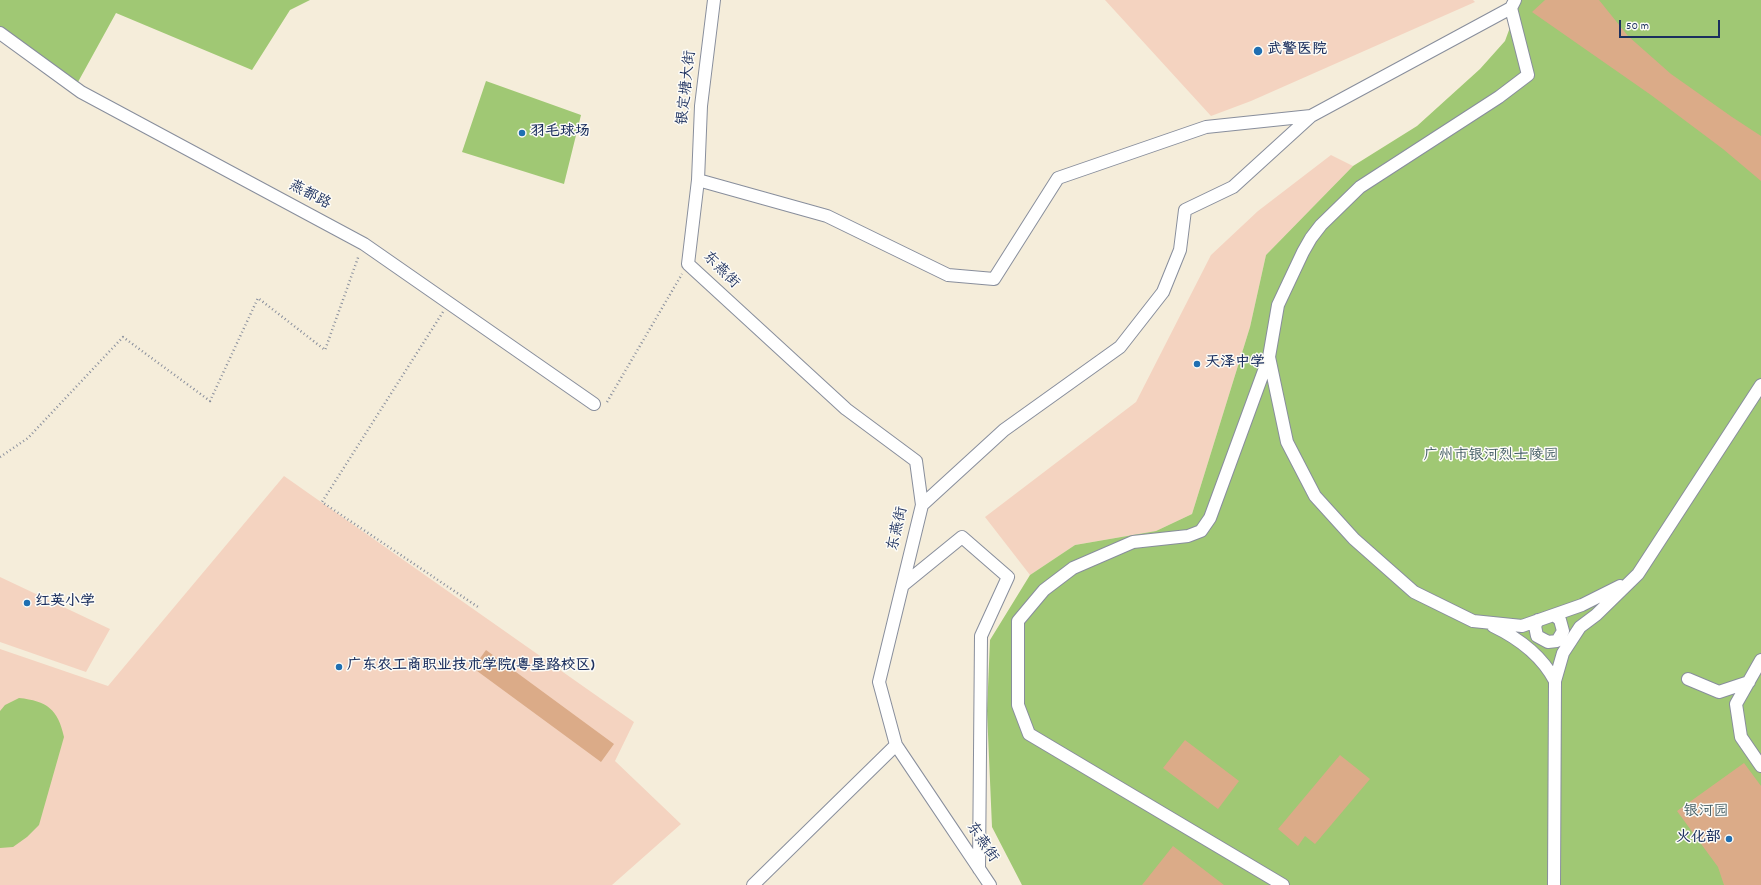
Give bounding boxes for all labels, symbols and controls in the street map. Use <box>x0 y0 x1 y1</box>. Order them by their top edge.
scale bar <box>1621 12 1722 38</box>
text: 50 m <box>1626 18 1649 35</box>
place label: 武警医院 <box>1267 42 1327 60</box>
marker: 武警医院 <box>1252 45 1264 57</box>
street label: 银定塘大街 <box>675 50 701 126</box>
place label: 羽毛球场 <box>530 124 590 142</box>
marker: 羽毛球场 <box>517 128 527 138</box>
street label: 燕都路 <box>285 177 333 215</box>
street label: 东燕街 <box>698 249 742 293</box>
place label: 天泽中学 <box>1205 355 1265 373</box>
marker: 天泽中学 <box>1192 359 1202 369</box>
park label: 广州市银河烈士陵园 <box>1424 448 1558 466</box>
street label: 东燕街 <box>885 505 913 553</box>
place label: 红英小学 <box>35 594 95 612</box>
marker: 红英小学 <box>22 598 32 608</box>
place label: 广东农工商职业技术学院(粤垦路校区) <box>347 658 594 676</box>
marker: 广东农工商职业技术学院(粤垦路校区) <box>334 662 344 672</box>
park label: 银河园 <box>1684 804 1728 822</box>
street label: 东燕街 <box>961 819 1001 867</box>
place label: 火化部 <box>1676 830 1721 848</box>
marker: 火化部 <box>1724 834 1734 844</box>

